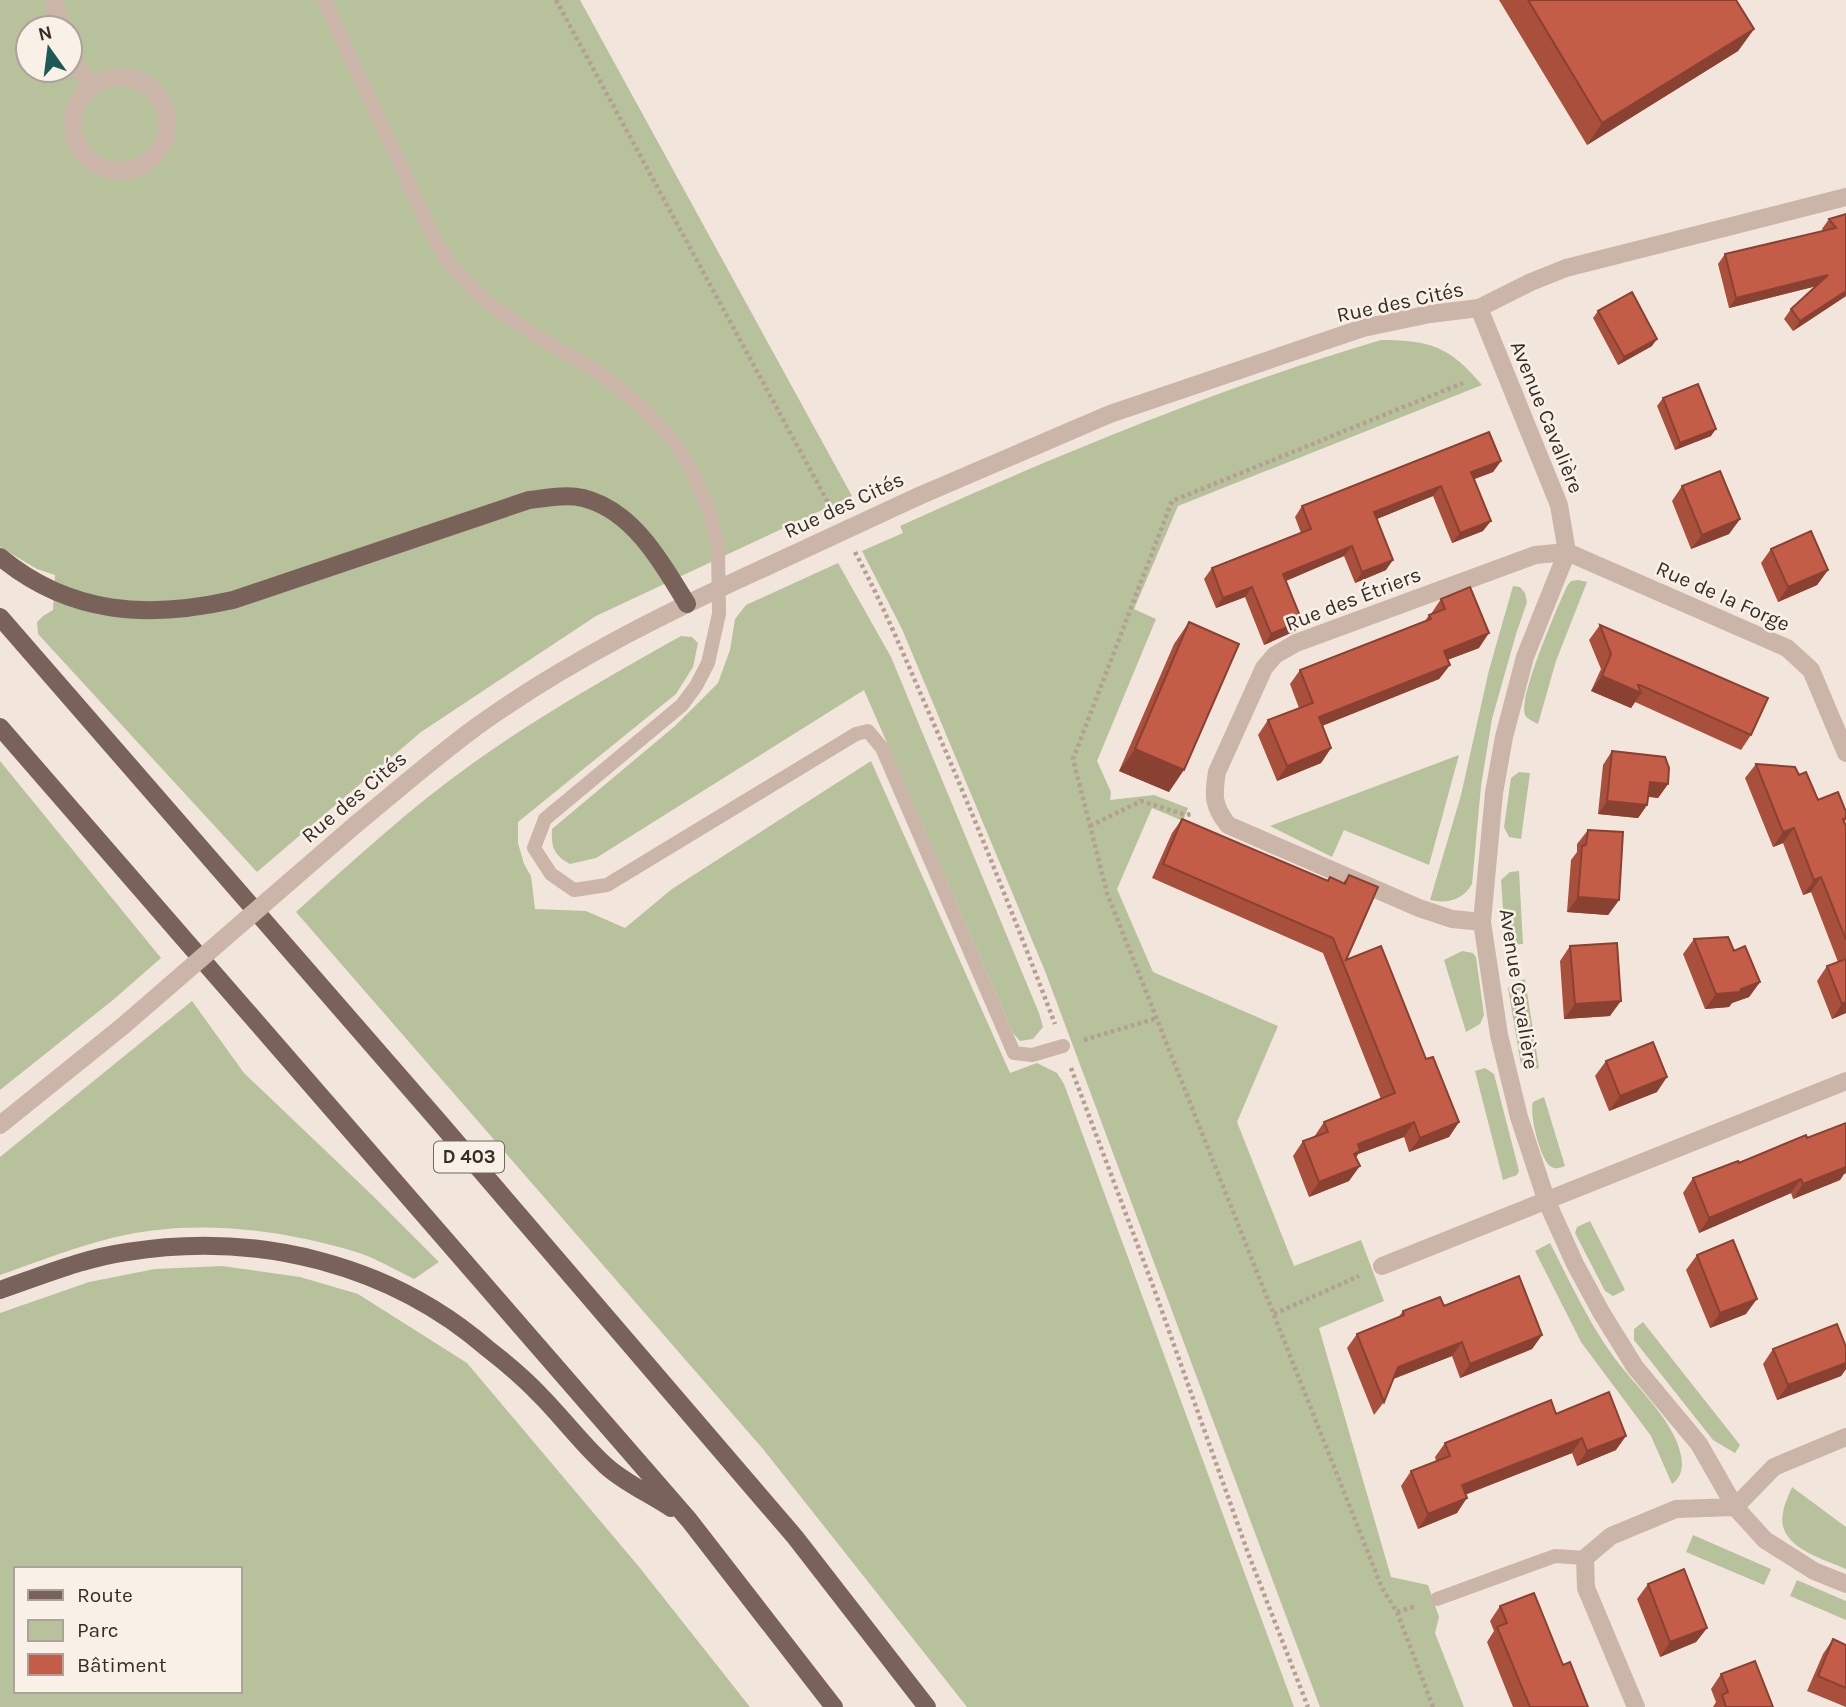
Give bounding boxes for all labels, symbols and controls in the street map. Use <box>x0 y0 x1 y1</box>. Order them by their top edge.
north arrow <box>14 14 84 84</box>
text: N <box>36 21 54 46</box>
street label: Rue des Cités <box>1334 277 1466 327</box>
street label: Avenue Cavalière <box>1506 337 1588 497</box>
street label: Rue des Cités <box>780 467 908 543</box>
street label: Rue de la Forge <box>1652 556 1794 636</box>
street label: Rue des Étriers <box>1282 562 1424 636</box>
street label: Rue des Cités <box>297 746 411 848</box>
street label: Avenue Cavalière <box>1494 907 1544 1071</box>
road number: D 403 <box>434 1142 504 1172</box>
legend <box>14 1567 242 1693</box>
text: Route <box>77 1583 133 1607</box>
text: Parc <box>77 1618 119 1642</box>
text: Bâtiment <box>77 1653 167 1677</box>

